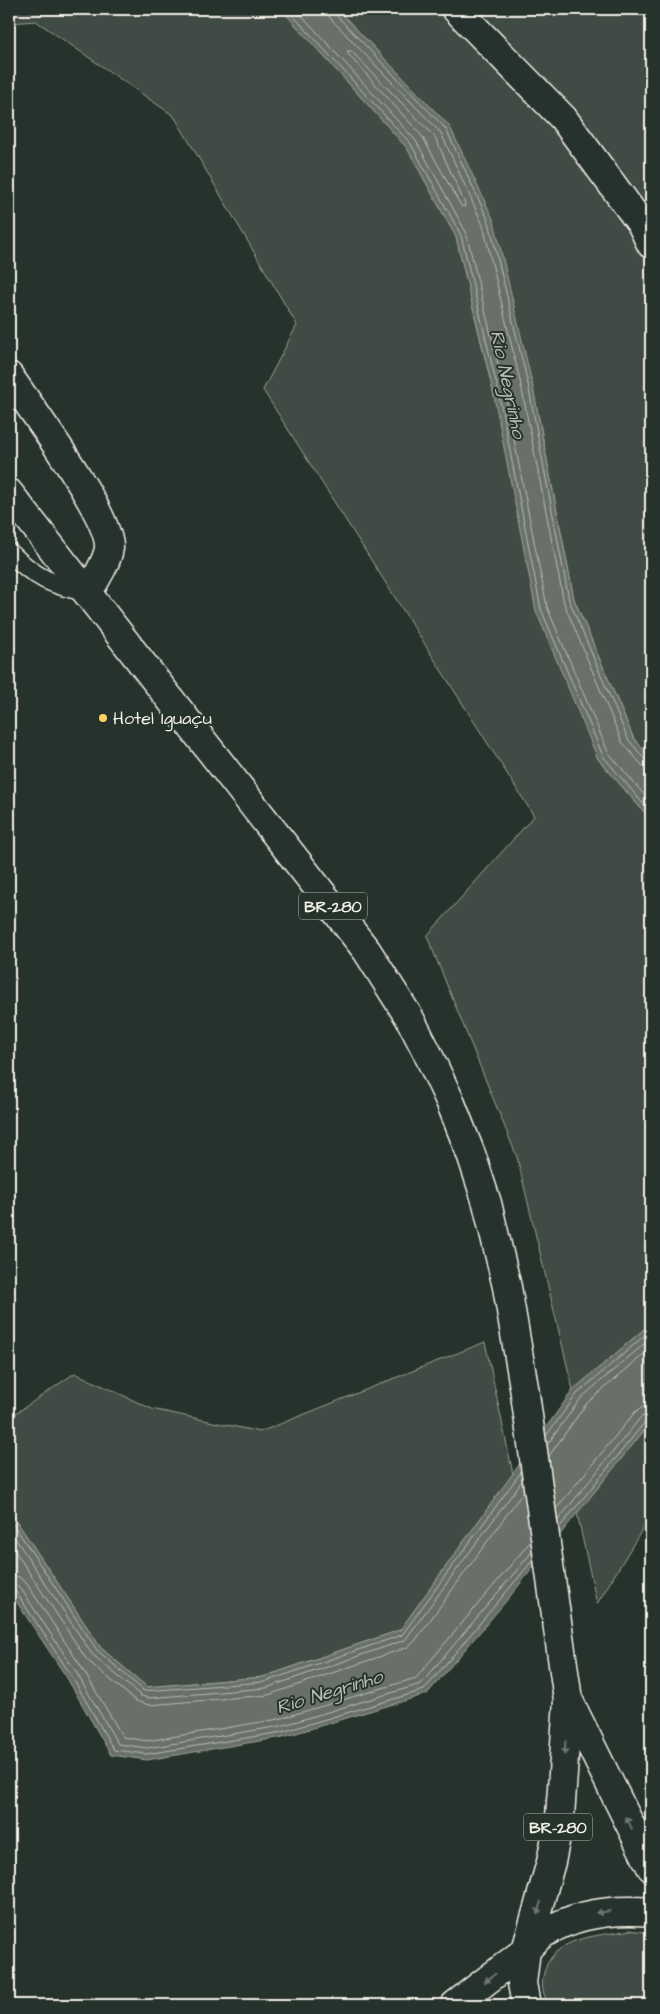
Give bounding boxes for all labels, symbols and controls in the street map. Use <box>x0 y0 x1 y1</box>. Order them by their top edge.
water label: Rio Negrinho <box>483 328 532 442</box>
place label: Hotel Iguaçu <box>113 706 212 732</box>
marker: Hotel Iguaçu <box>97 712 109 724</box>
road number: BR-280 <box>299 892 367 919</box>
water label: Rio Negrinho <box>273 1663 387 1721</box>
one-way arrow <box>561 1741 569 1757</box>
road number: BR-280 <box>524 1814 592 1840</box>
one-way arrow <box>625 1816 633 1831</box>
one-way arrow <box>534 1901 542 1916</box>
one-way arrow <box>594 1909 610 1917</box>
one-way arrow <box>484 1972 497 1983</box>

